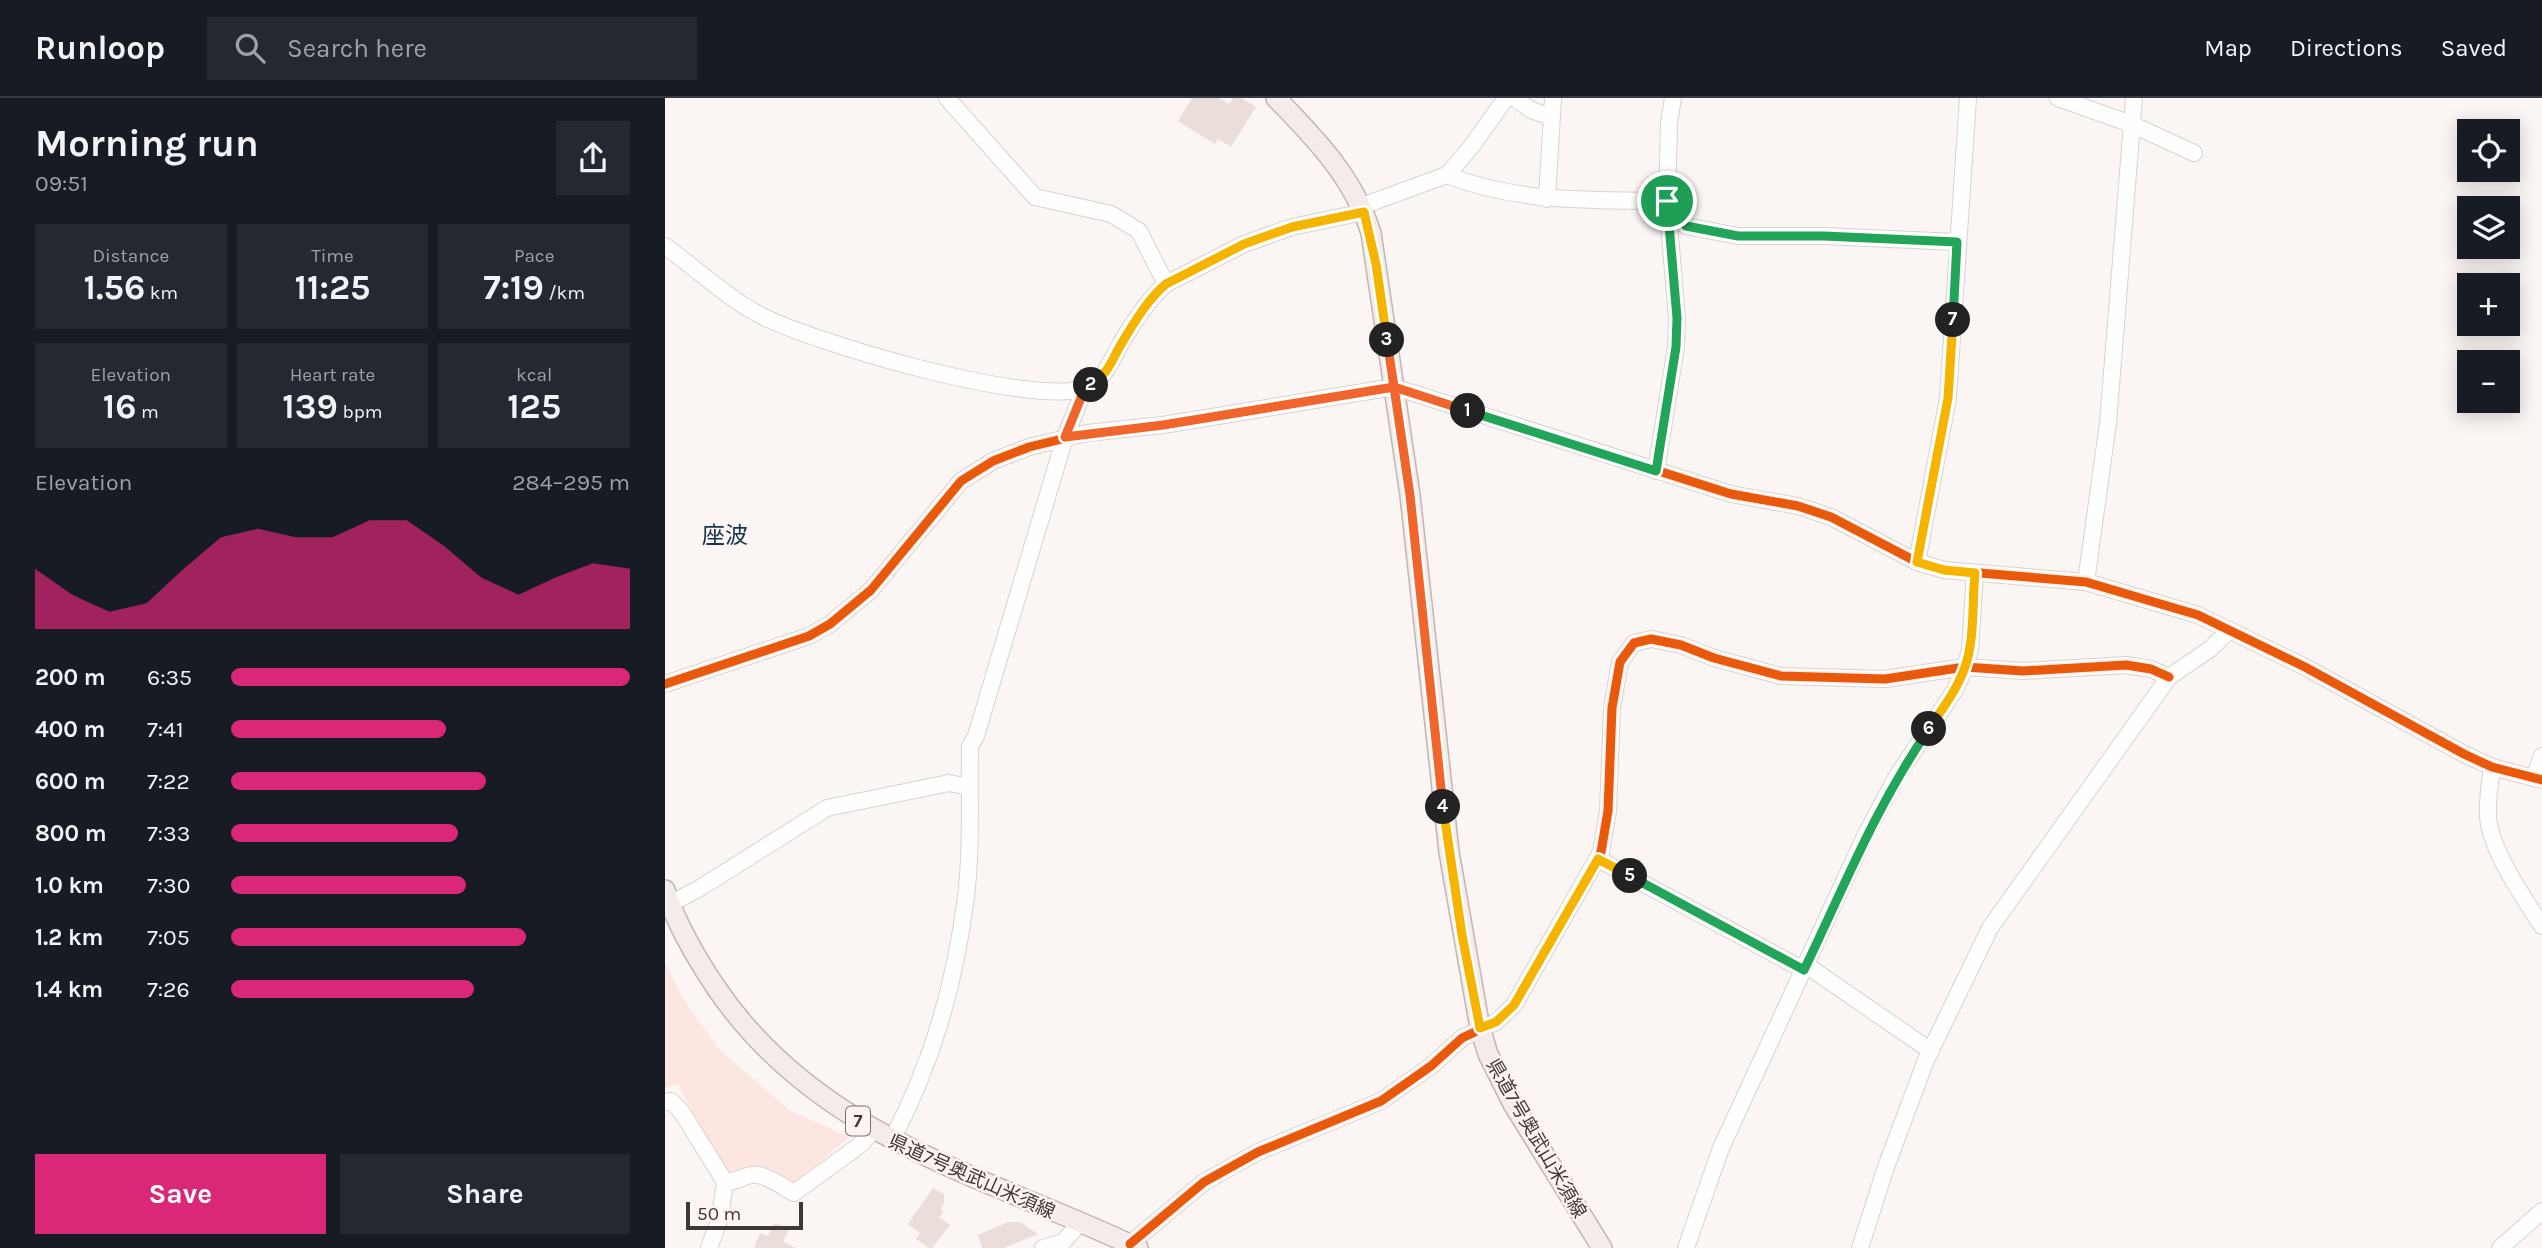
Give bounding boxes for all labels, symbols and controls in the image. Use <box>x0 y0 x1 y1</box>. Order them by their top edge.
search box <box>207 17 697 80</box>
text: Runloop <box>35 29 165 67</box>
icon: search <box>231 29 269 67</box>
text: Search here <box>287 33 427 64</box>
text: Map <box>2204 34 2252 62</box>
text: Directions <box>2290 34 2403 62</box>
text: Saved <box>2441 34 2507 62</box>
map controls <box>2457 119 2520 413</box>
button: locate <box>2457 119 2520 182</box>
text: Morning run <box>35 121 259 166</box>
button: share <box>556 121 630 195</box>
text: 09:51 <box>35 170 88 197</box>
pin <box>1637 171 1697 231</box>
icon: arrive <box>1648 182 1686 220</box>
button: layers <box>2457 196 2520 259</box>
text: Distance <box>92 245 169 267</box>
text: Time <box>311 245 354 267</box>
text: Pace <box>514 245 554 267</box>
text: 1.56 <box>84 267 145 308</box>
text: 11:25 <box>295 267 370 308</box>
text: 7:19 <box>483 267 544 308</box>
button: + <box>2457 273 2520 336</box>
text: km <box>145 282 178 304</box>
text: /km <box>544 282 585 304</box>
pin: 7 <box>1935 302 1971 338</box>
text: 7 <box>1948 308 1957 330</box>
pin: 3 <box>1369 322 1405 358</box>
text: 3 <box>1381 328 1392 350</box>
button: − <box>2457 350 2520 413</box>
text: Elevation <box>91 364 171 386</box>
text: Heart rate <box>290 364 375 386</box>
text: kcal <box>516 364 552 386</box>
pin: 2 <box>1073 368 1109 402</box>
text: 2 <box>1085 373 1096 395</box>
text: 16 <box>103 386 137 427</box>
text: 139 <box>282 386 338 427</box>
text: 125 <box>507 386 561 427</box>
pin: 1 <box>1451 394 1485 428</box>
text: 1 <box>1464 399 1471 421</box>
text: m <box>137 401 159 423</box>
text: bpm <box>338 401 383 423</box>
text: Elevation <box>35 469 132 496</box>
text: 284–295 m <box>512 469 630 496</box>
district label: 座波 <box>702 522 748 549</box>
text: 200 m <box>35 664 106 691</box>
text: 6:35 <box>147 664 192 691</box>
pin: 6 <box>1911 712 1947 746</box>
text: 400 m <box>35 716 105 743</box>
text: 7:41 <box>147 716 184 743</box>
text: 6 <box>1923 717 1934 739</box>
text: 600 m <box>35 768 106 795</box>
text: 7:22 <box>147 768 190 795</box>
pin: 4 <box>1425 790 1461 824</box>
text: 4 <box>1437 795 1448 817</box>
text: 800 m <box>35 820 107 847</box>
text: 7:33 <box>147 820 190 847</box>
pin: 5 <box>1613 858 1647 894</box>
text: 5 <box>1624 864 1635 886</box>
text: 1.0 km <box>35 872 104 899</box>
text: 7:30 <box>147 872 190 899</box>
text: 1.2 km <box>35 924 103 951</box>
text: 7:05 <box>147 924 190 951</box>
text: 1.4 km <box>35 976 103 1003</box>
text: 7:26 <box>147 976 190 1003</box>
street label: 県道7号奥武山米須線 <box>1482 1055 1591 1222</box>
road number: 7 <box>846 1106 870 1136</box>
street label: 県道7号奥武山米須線 <box>885 1130 1058 1224</box>
button: Save <box>35 1154 326 1234</box>
button: Share <box>340 1154 630 1234</box>
scale bar <box>686 1199 803 1231</box>
text: 50 m <box>697 1203 741 1225</box>

